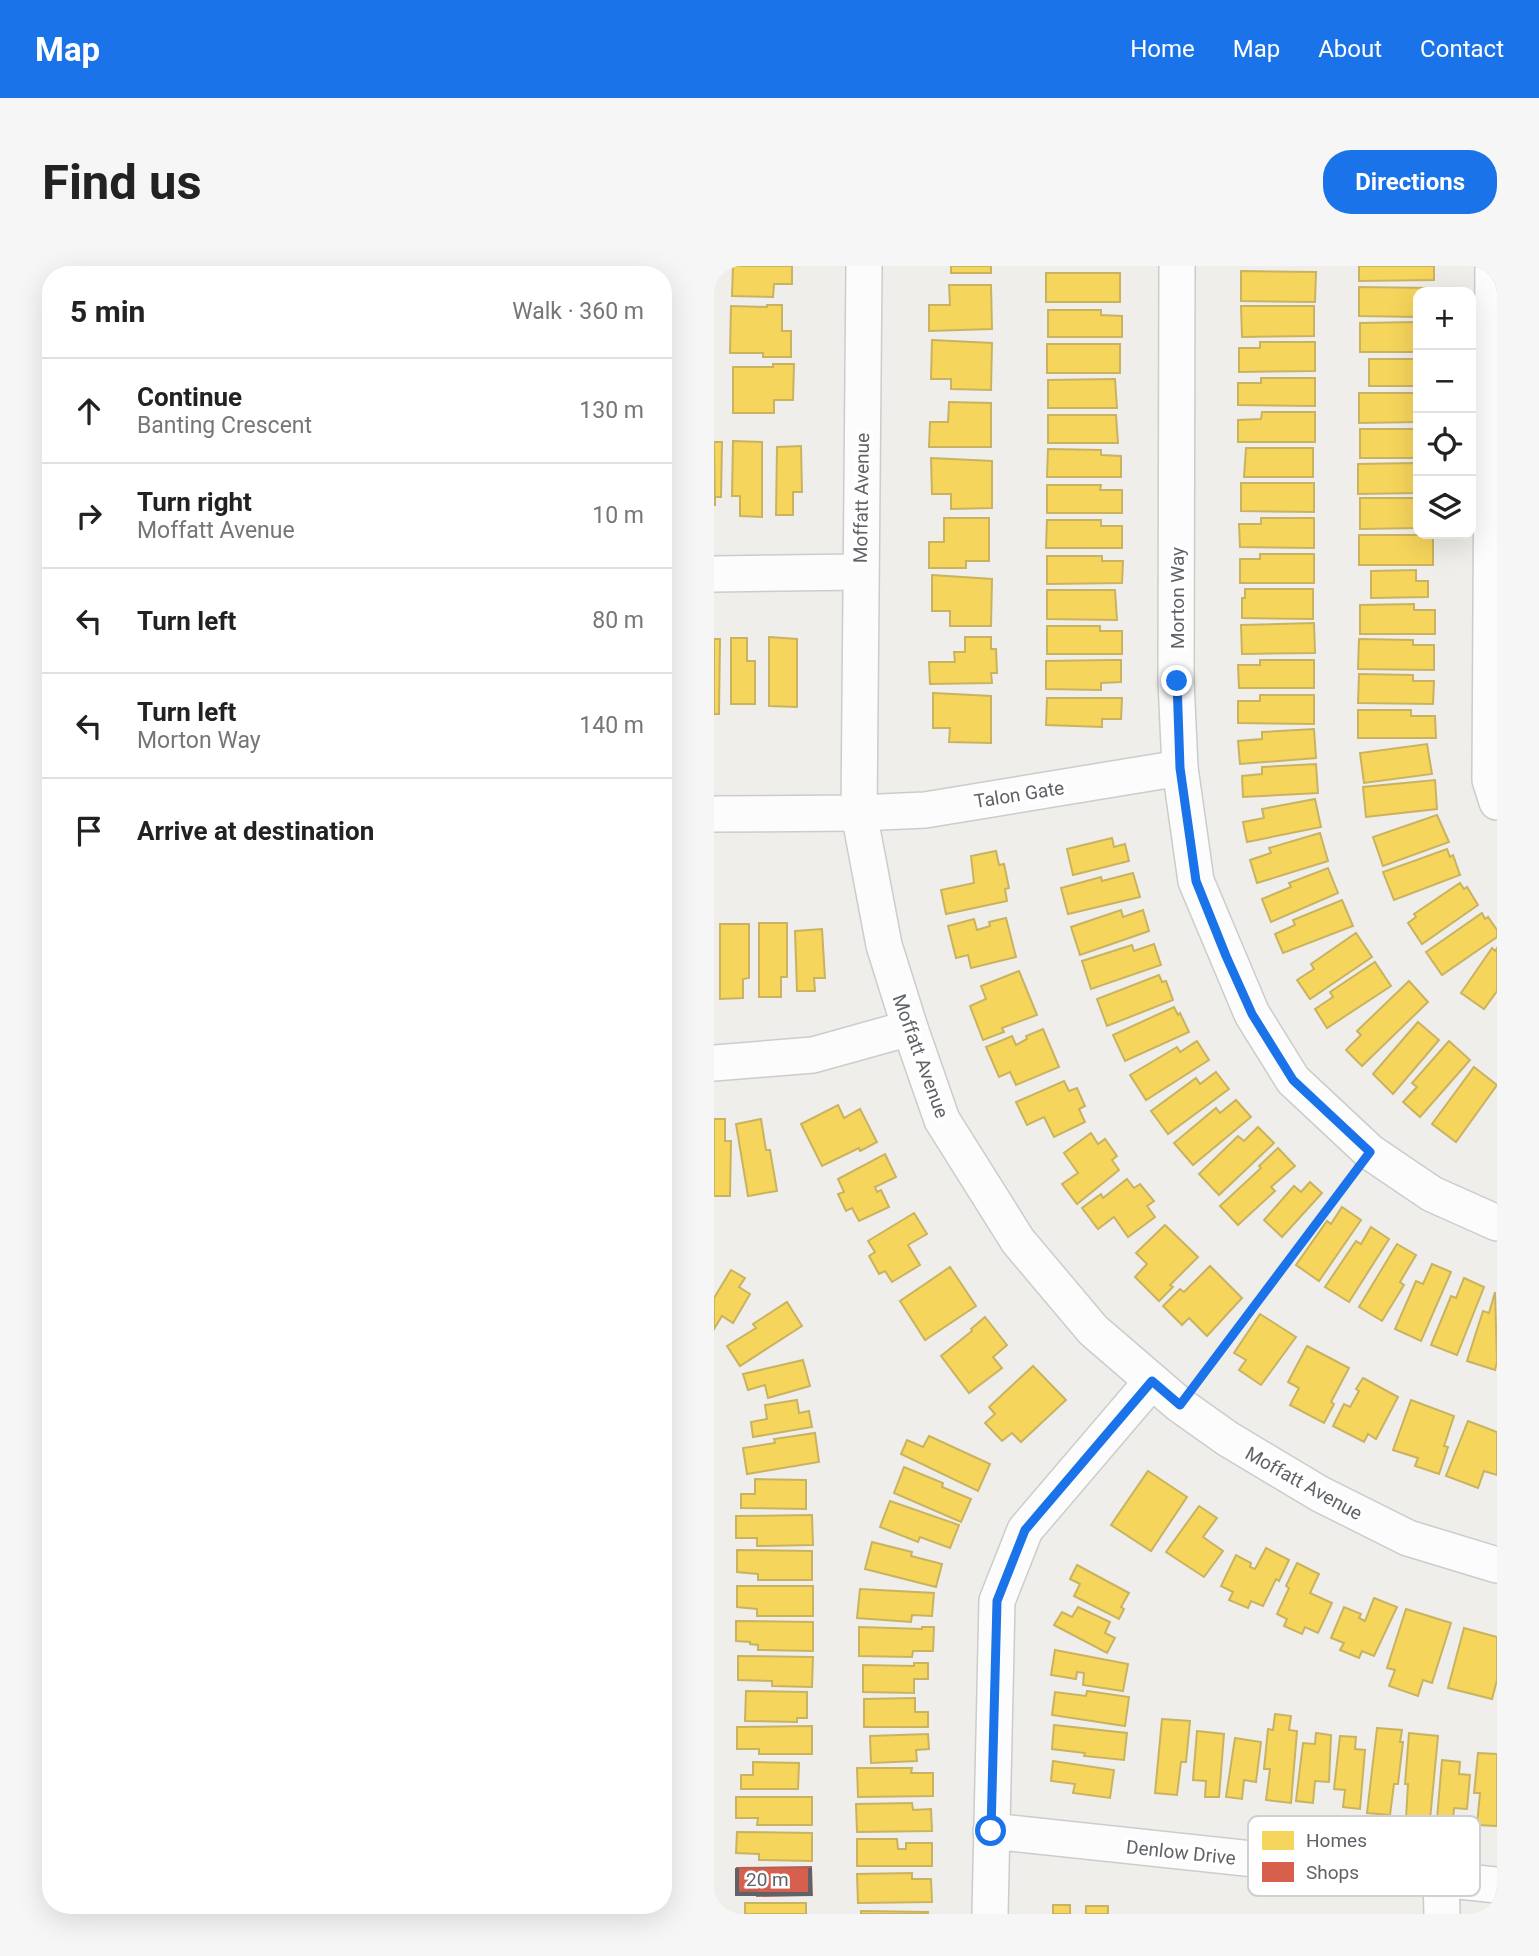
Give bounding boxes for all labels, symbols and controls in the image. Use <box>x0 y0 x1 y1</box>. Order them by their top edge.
text: Map <box>35 30 100 69</box>
text: Home <box>1130 35 1195 63</box>
text: Map <box>1233 35 1280 63</box>
text: About <box>1318 35 1382 63</box>
text: Contact <box>1420 35 1504 63</box>
button: Directions <box>1323 150 1497 214</box>
text: Find us <box>42 154 202 211</box>
map controls <box>1413 287 1476 539</box>
button: + <box>1413 287 1476 350</box>
text: 5 min <box>70 294 145 329</box>
text: Walk · 360 m <box>512 298 644 325</box>
button: − <box>1413 350 1476 413</box>
text: Continue <box>137 382 242 412</box>
icon: ahead <box>70 392 108 430</box>
text: 130 m <box>579 397 644 424</box>
text: Banting Crescent <box>137 412 312 439</box>
button: locate <box>1413 413 1476 476</box>
street label: Moffatt Avenue <box>849 433 874 563</box>
button: layers <box>1413 476 1476 539</box>
text: Turn right <box>137 487 252 517</box>
icon: right <box>70 497 108 535</box>
text: 10 m <box>592 502 644 529</box>
text: Moffatt Avenue <box>137 517 295 544</box>
street label: Morton Way <box>1166 547 1189 649</box>
icon: left <box>70 602 108 640</box>
text: Turn left <box>137 606 236 636</box>
text: 80 m <box>592 607 644 634</box>
route end <box>1161 665 1192 696</box>
text: Turn left <box>137 697 236 727</box>
icon: left <box>70 707 108 745</box>
text: 140 m <box>579 712 644 739</box>
text: Morton Way <box>137 727 261 754</box>
street label: Talon Gate <box>972 776 1066 813</box>
icon: arrive <box>70 812 108 850</box>
text: Arrive at destination <box>137 816 374 846</box>
street label: Moffatt Avenue <box>887 991 954 1121</box>
street label: Moffatt Avenue <box>1241 1442 1366 1525</box>
route start <box>975 1815 1006 1846</box>
legend <box>1248 1816 1480 1896</box>
text: Homes <box>1306 1829 1367 1852</box>
street label: Denlow Drive <box>1125 1835 1237 1870</box>
text: Shops <box>1306 1861 1359 1884</box>
scale bar <box>735 1865 812 1897</box>
text: 20 m <box>746 1868 789 1891</box>

